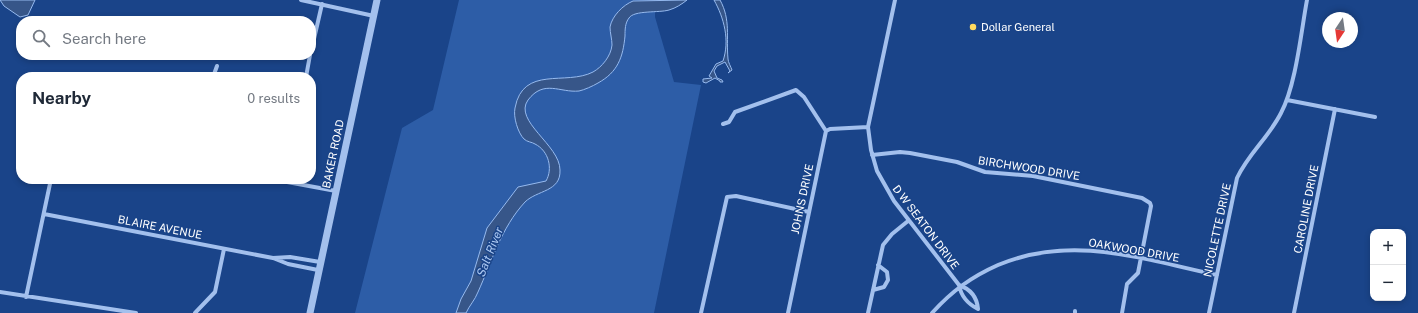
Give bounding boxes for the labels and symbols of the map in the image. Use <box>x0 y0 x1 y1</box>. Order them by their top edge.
north arrow <box>1322 12 1358 48</box>
place label: Dollar General <box>981 21 1055 33</box>
marker: Dollar General <box>968 22 978 32</box>
street label: BAKER ROAD <box>320 118 346 190</box>
street label: BIRCHWOOD DRIVE <box>977 154 1081 182</box>
street label: JOHNS DRIVE <box>789 163 815 235</box>
street label: CAROLINE DRIVE <box>1291 163 1321 254</box>
street label: NICOLETTE DRIVE <box>1201 182 1233 278</box>
street label: D W SEATON DRIVE <box>891 183 962 271</box>
street label: BLAIRE AVENUE <box>117 213 203 241</box>
water label: Salt River <box>474 225 506 279</box>
street label: OAKWOOD DRIVE <box>1088 236 1181 264</box>

